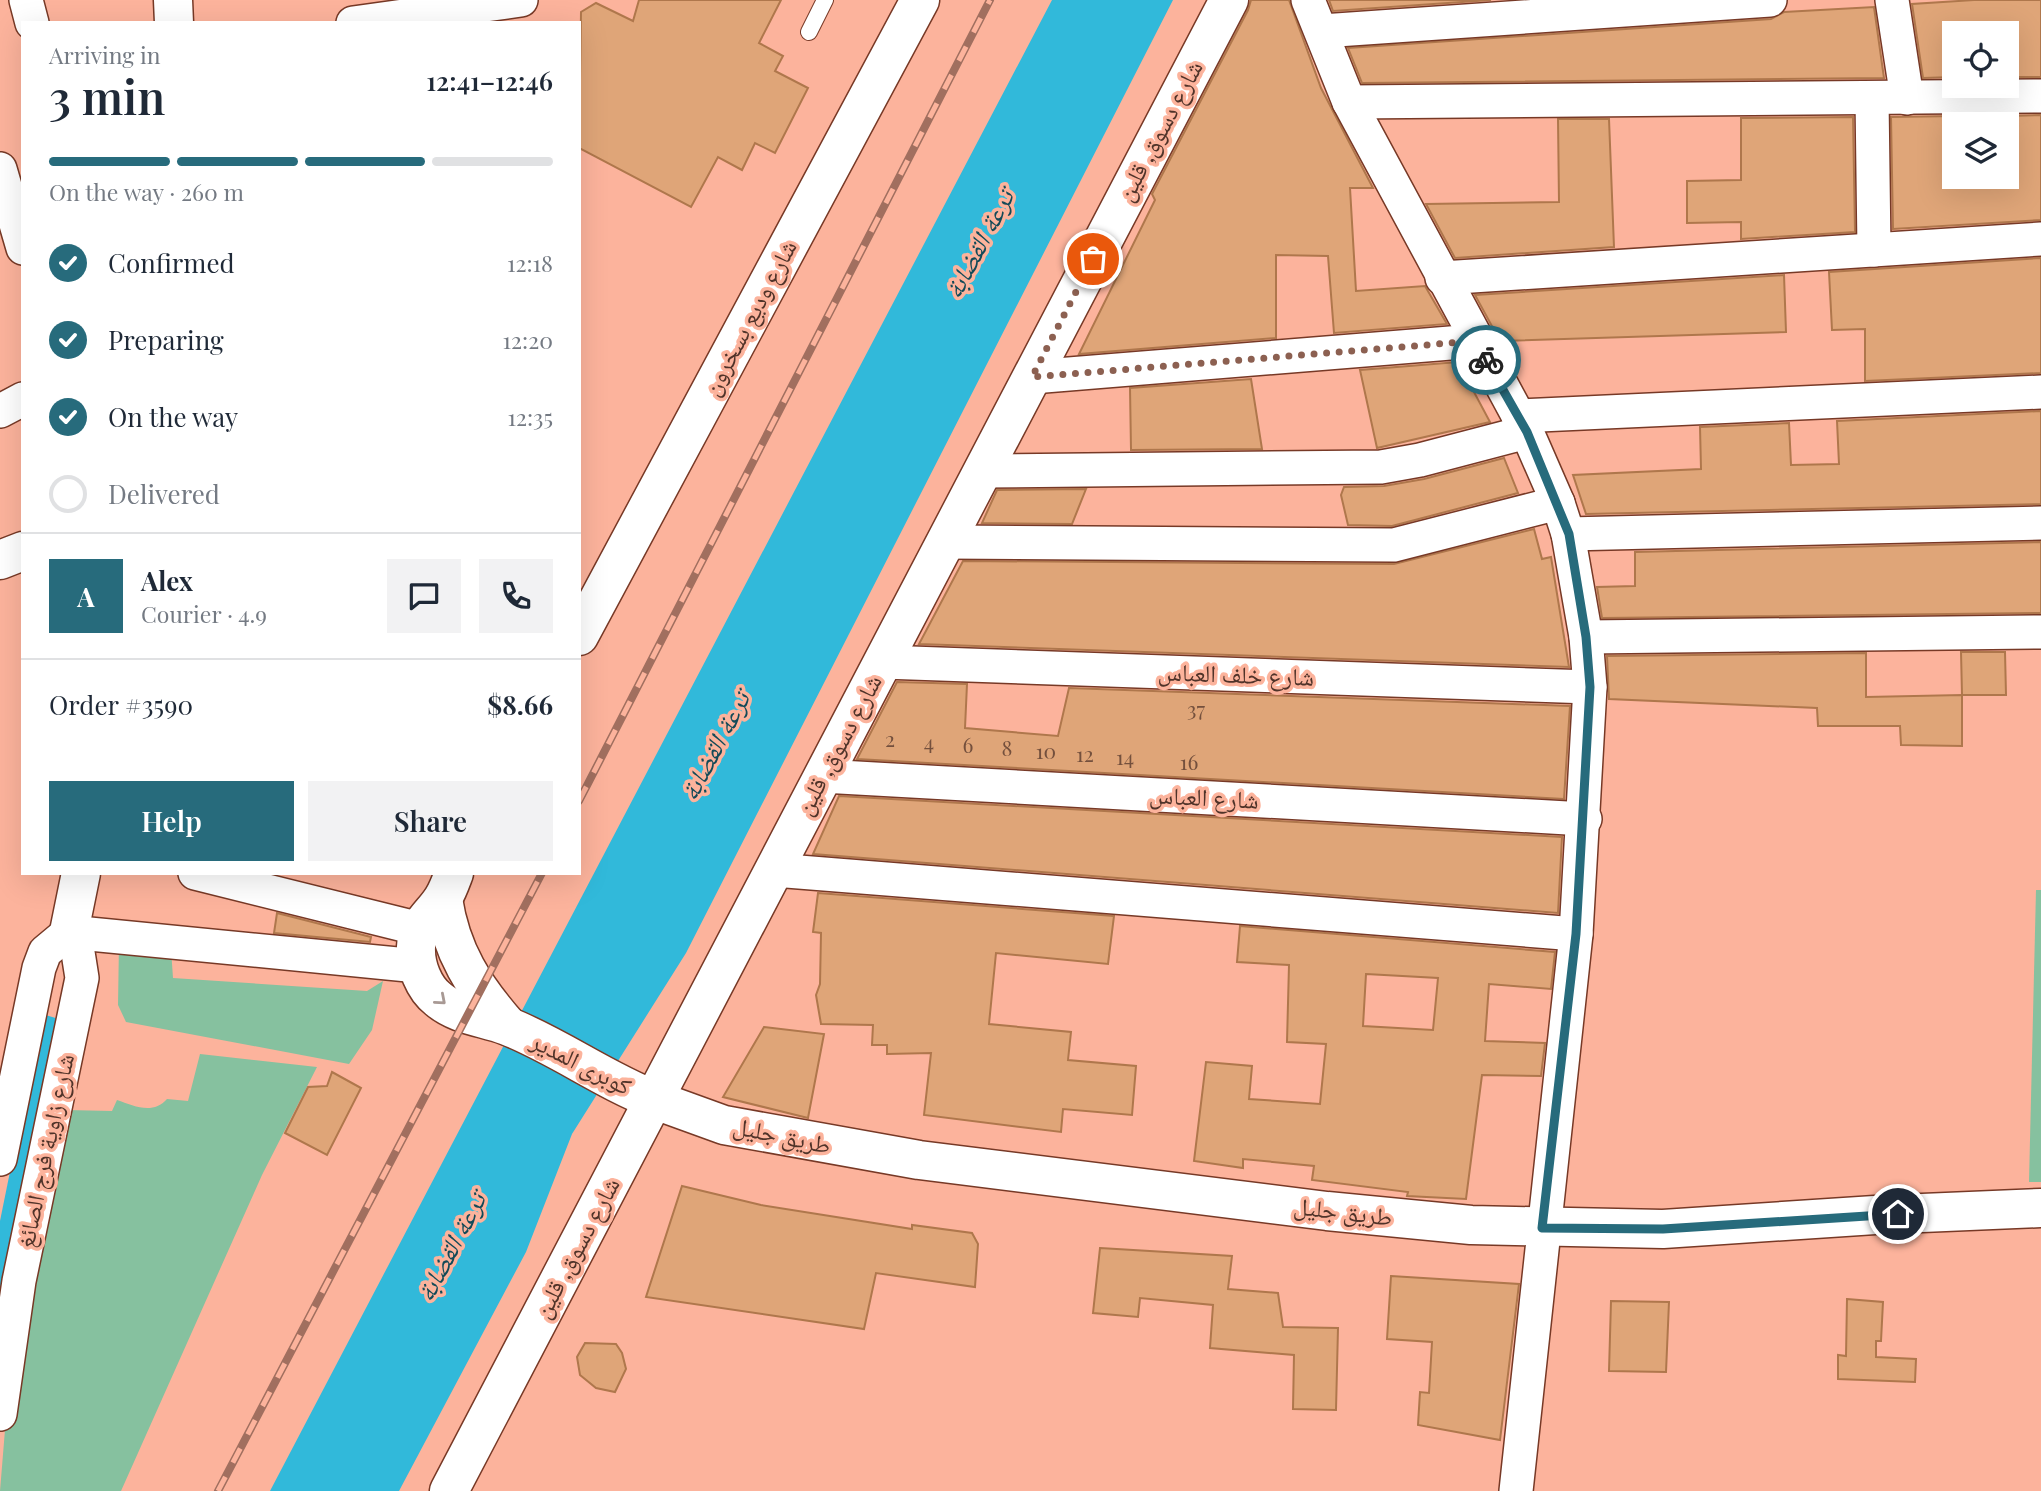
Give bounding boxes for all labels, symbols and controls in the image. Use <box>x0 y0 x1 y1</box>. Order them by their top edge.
map controls <box>1942 21 2019 189</box>
button: locate <box>1942 21 2019 98</box>
text: Arriving in <box>49 39 161 70</box>
street label: شارع دسوق, قلين <box>1108 54 1210 206</box>
text: 12:41–12:46 <box>426 63 553 98</box>
text: 3 min <box>49 65 165 127</box>
button: layers <box>1942 112 2019 189</box>
text: On the way · 260 m <box>49 176 244 207</box>
water label: ترعة القضابة <box>934 178 1023 304</box>
pin <box>1063 229 1123 289</box>
street label: شارع وديع بسخرون <box>694 234 804 401</box>
icon: bag <box>1074 240 1112 278</box>
icon: check <box>49 244 87 282</box>
text: Confirmed <box>108 245 235 280</box>
text: 12:18 <box>507 247 553 278</box>
icon: check <box>49 321 87 359</box>
text: Preparing <box>108 322 224 357</box>
text: 12:20 <box>503 324 553 355</box>
courier <box>1451 325 1521 395</box>
icon: bike <box>1467 341 1505 379</box>
icon: check <box>49 398 87 436</box>
text: On the way <box>108 399 238 434</box>
text: 12:35 <box>507 401 553 432</box>
text: Delivered <box>108 476 220 511</box>
button: chat <box>387 559 461 633</box>
button: phone <box>479 559 553 633</box>
text: Alex <box>141 563 193 598</box>
text: A <box>77 579 95 614</box>
text: Courier · 4.9 <box>141 598 267 629</box>
street label: شارع خلف العباس <box>1157 654 1315 693</box>
street label: شارع دسوق, قلين <box>787 668 889 820</box>
water label: ترعة القضابة <box>670 680 759 806</box>
text: Order #3590 <box>49 687 193 722</box>
text: $8.66 <box>487 687 553 722</box>
house number: 37 <box>1187 694 1205 722</box>
house number: 2 <box>885 724 895 752</box>
house number: 4 <box>924 727 934 755</box>
house number: 6 <box>963 730 974 758</box>
house number: 8 <box>1002 733 1012 761</box>
house number: 10 <box>1036 736 1056 764</box>
house number: 12 <box>1076 739 1094 767</box>
house number: 14 <box>1116 742 1134 770</box>
house number: 16 <box>1180 747 1198 775</box>
street label: شارع العباس <box>1148 777 1260 816</box>
button: Help <box>49 781 294 861</box>
button: Share <box>308 781 553 861</box>
one-way arrow <box>432 992 445 1004</box>
street label: كوبرى المدير <box>525 1023 637 1101</box>
street label: شارع زاوية فرج الصائغ <box>8 1051 81 1251</box>
street label: طريق جليل <box>731 1108 834 1160</box>
street label: شارع دسوق, قلين <box>525 1171 627 1323</box>
water label: ترعة القضابة <box>406 1181 495 1307</box>
pin <box>1868 1184 1928 1244</box>
street label: طريق جليل <box>1292 1188 1394 1232</box>
icon: home <box>1879 1195 1917 1233</box>

